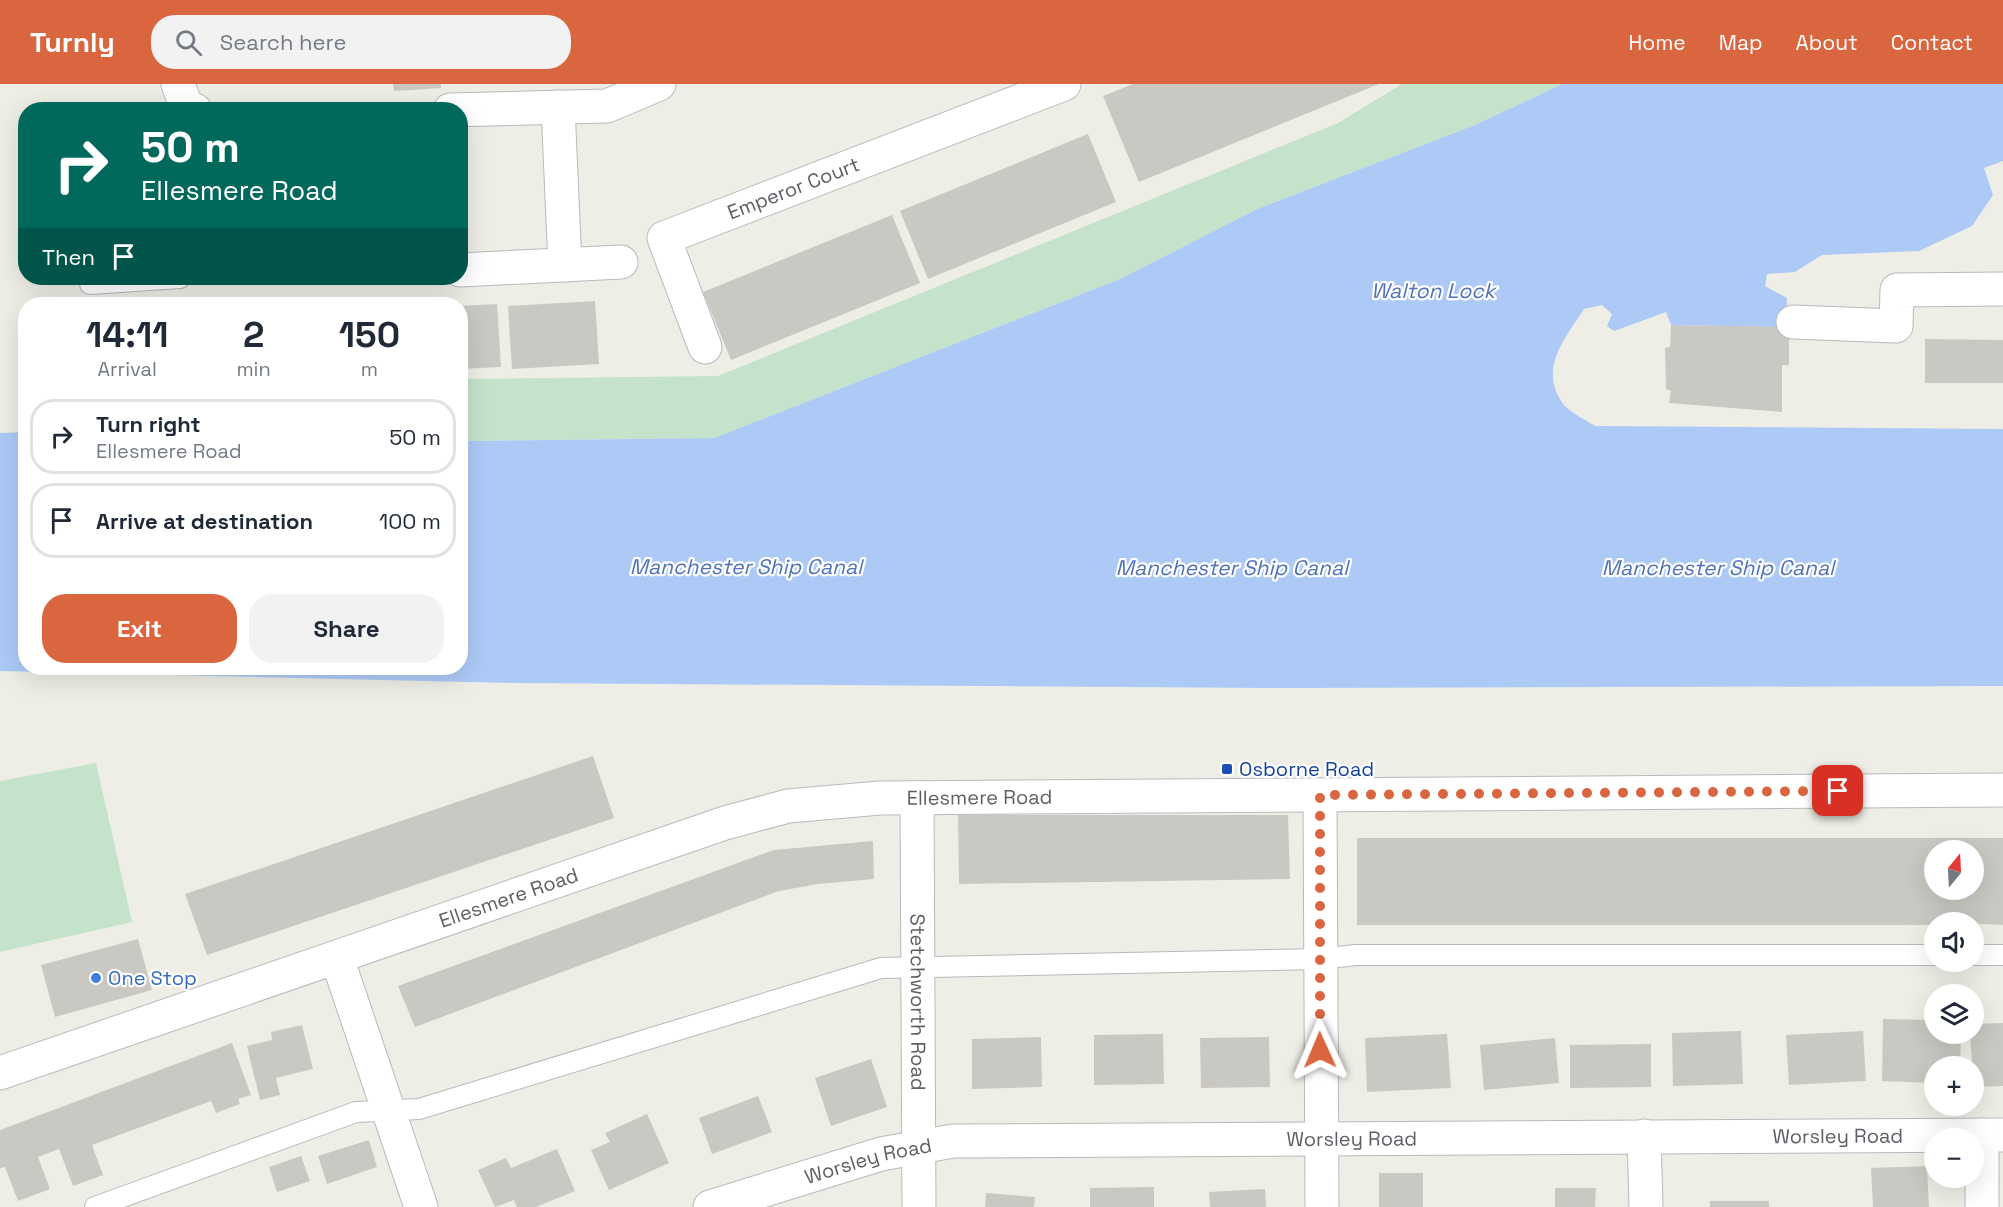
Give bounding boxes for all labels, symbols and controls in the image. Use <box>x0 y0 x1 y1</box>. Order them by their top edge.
search box <box>151 15 571 69</box>
text: Turnly <box>30 24 115 60</box>
icon: search <box>172 26 205 59</box>
text: Search here <box>220 28 347 56</box>
text: Home <box>1628 29 1686 56</box>
text: Map <box>1719 29 1763 56</box>
text: About <box>1796 29 1858 56</box>
text: Contact <box>1891 29 1973 56</box>
text: 50 m <box>141 121 240 174</box>
icon: right <box>42 126 120 204</box>
street label: Emperor Court <box>723 151 863 225</box>
text: Ellesmere Road <box>141 173 338 208</box>
icon: arrive <box>107 240 140 273</box>
text: Then <box>42 243 95 271</box>
water label: Walton Lock <box>1371 277 1498 304</box>
text: 14:11 <box>86 312 168 358</box>
text: 2 <box>243 312 264 358</box>
text: 150 <box>339 312 400 358</box>
text: Arrival <box>97 356 157 382</box>
text: min <box>236 356 271 382</box>
text: m <box>361 356 378 382</box>
text: Turn right <box>96 410 201 438</box>
icon: right <box>45 420 78 453</box>
text: 50 m <box>389 423 441 451</box>
text: Ellesmere Road <box>96 438 242 464</box>
icon: arrive <box>45 504 78 537</box>
text: Arrive at destination <box>96 507 313 535</box>
text: 100 m <box>379 507 441 535</box>
water label: Manchester Ship Canal <box>630 553 865 580</box>
water label: Manchester Ship Canal <box>1116 554 1351 581</box>
water label: Manchester Ship Canal <box>1602 554 1837 581</box>
button: Exit <box>42 594 237 663</box>
button: Share <box>249 594 444 663</box>
place label: Osborne Road <box>1239 756 1374 782</box>
marker: Osborne Road <box>1220 762 1234 776</box>
pin <box>1812 765 1863 816</box>
icon: arrive <box>1821 774 1854 807</box>
street label: Ellesmere Road <box>907 784 1053 811</box>
north arrow <box>1924 840 1984 900</box>
map controls <box>1924 840 1984 1188</box>
street label: Ellesmere Road <box>435 862 582 934</box>
button: sound <box>1924 912 1984 972</box>
street label: Stetchworth Road <box>905 913 931 1091</box>
place label: One Stop <box>108 965 197 991</box>
marker: One Stop <box>89 971 103 985</box>
button: layers <box>1924 984 1984 1044</box>
position arrow <box>1288 1018 1352 1082</box>
button: + <box>1924 1056 1984 1116</box>
street label: Worsley Road <box>1772 1123 1903 1149</box>
street label: Worsley Road <box>1286 1125 1417 1152</box>
button: − <box>1924 1128 1984 1188</box>
street label: Worsley Road <box>801 1132 934 1190</box>

